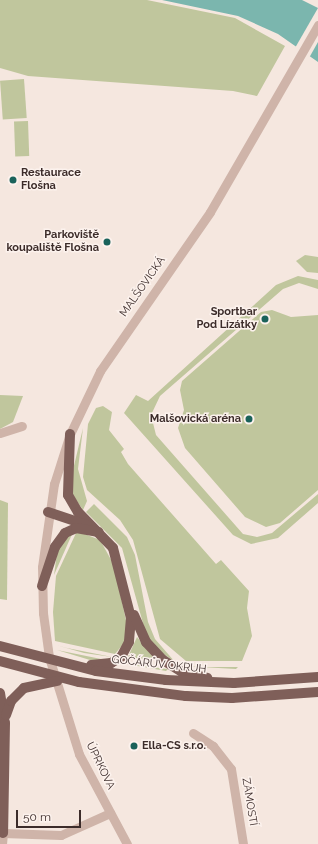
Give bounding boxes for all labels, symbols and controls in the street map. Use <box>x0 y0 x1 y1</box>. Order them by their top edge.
place label: Restaurace Flošna <box>21 167 81 193</box>
marker: Restaurace Flošna <box>8 175 18 185</box>
place label: Parkoviště koupaliště Flošna <box>6 229 99 255</box>
marker: Parkoviště koupaliště Flošna <box>102 237 112 247</box>
street label: MALŠOVICKÁ <box>117 254 169 320</box>
place label: Sportbar Pod Lízátky <box>197 306 257 332</box>
marker: Sportbar Pod Lízátky <box>260 314 270 324</box>
place label: Malšovická aréna <box>150 412 241 426</box>
marker: Malšovická aréna <box>244 414 254 424</box>
street label: GOČÁRŮV OKRUH <box>111 653 207 677</box>
place label: Ella-CS s.r.o. <box>142 739 206 753</box>
street label: ÚPRKOVA <box>83 740 117 792</box>
marker: Ella-CS s.r.o. <box>129 741 139 751</box>
street label: ZÁMOSTÍ <box>239 777 259 827</box>
scale bar <box>18 802 83 828</box>
text: 50 m <box>23 810 51 824</box>

